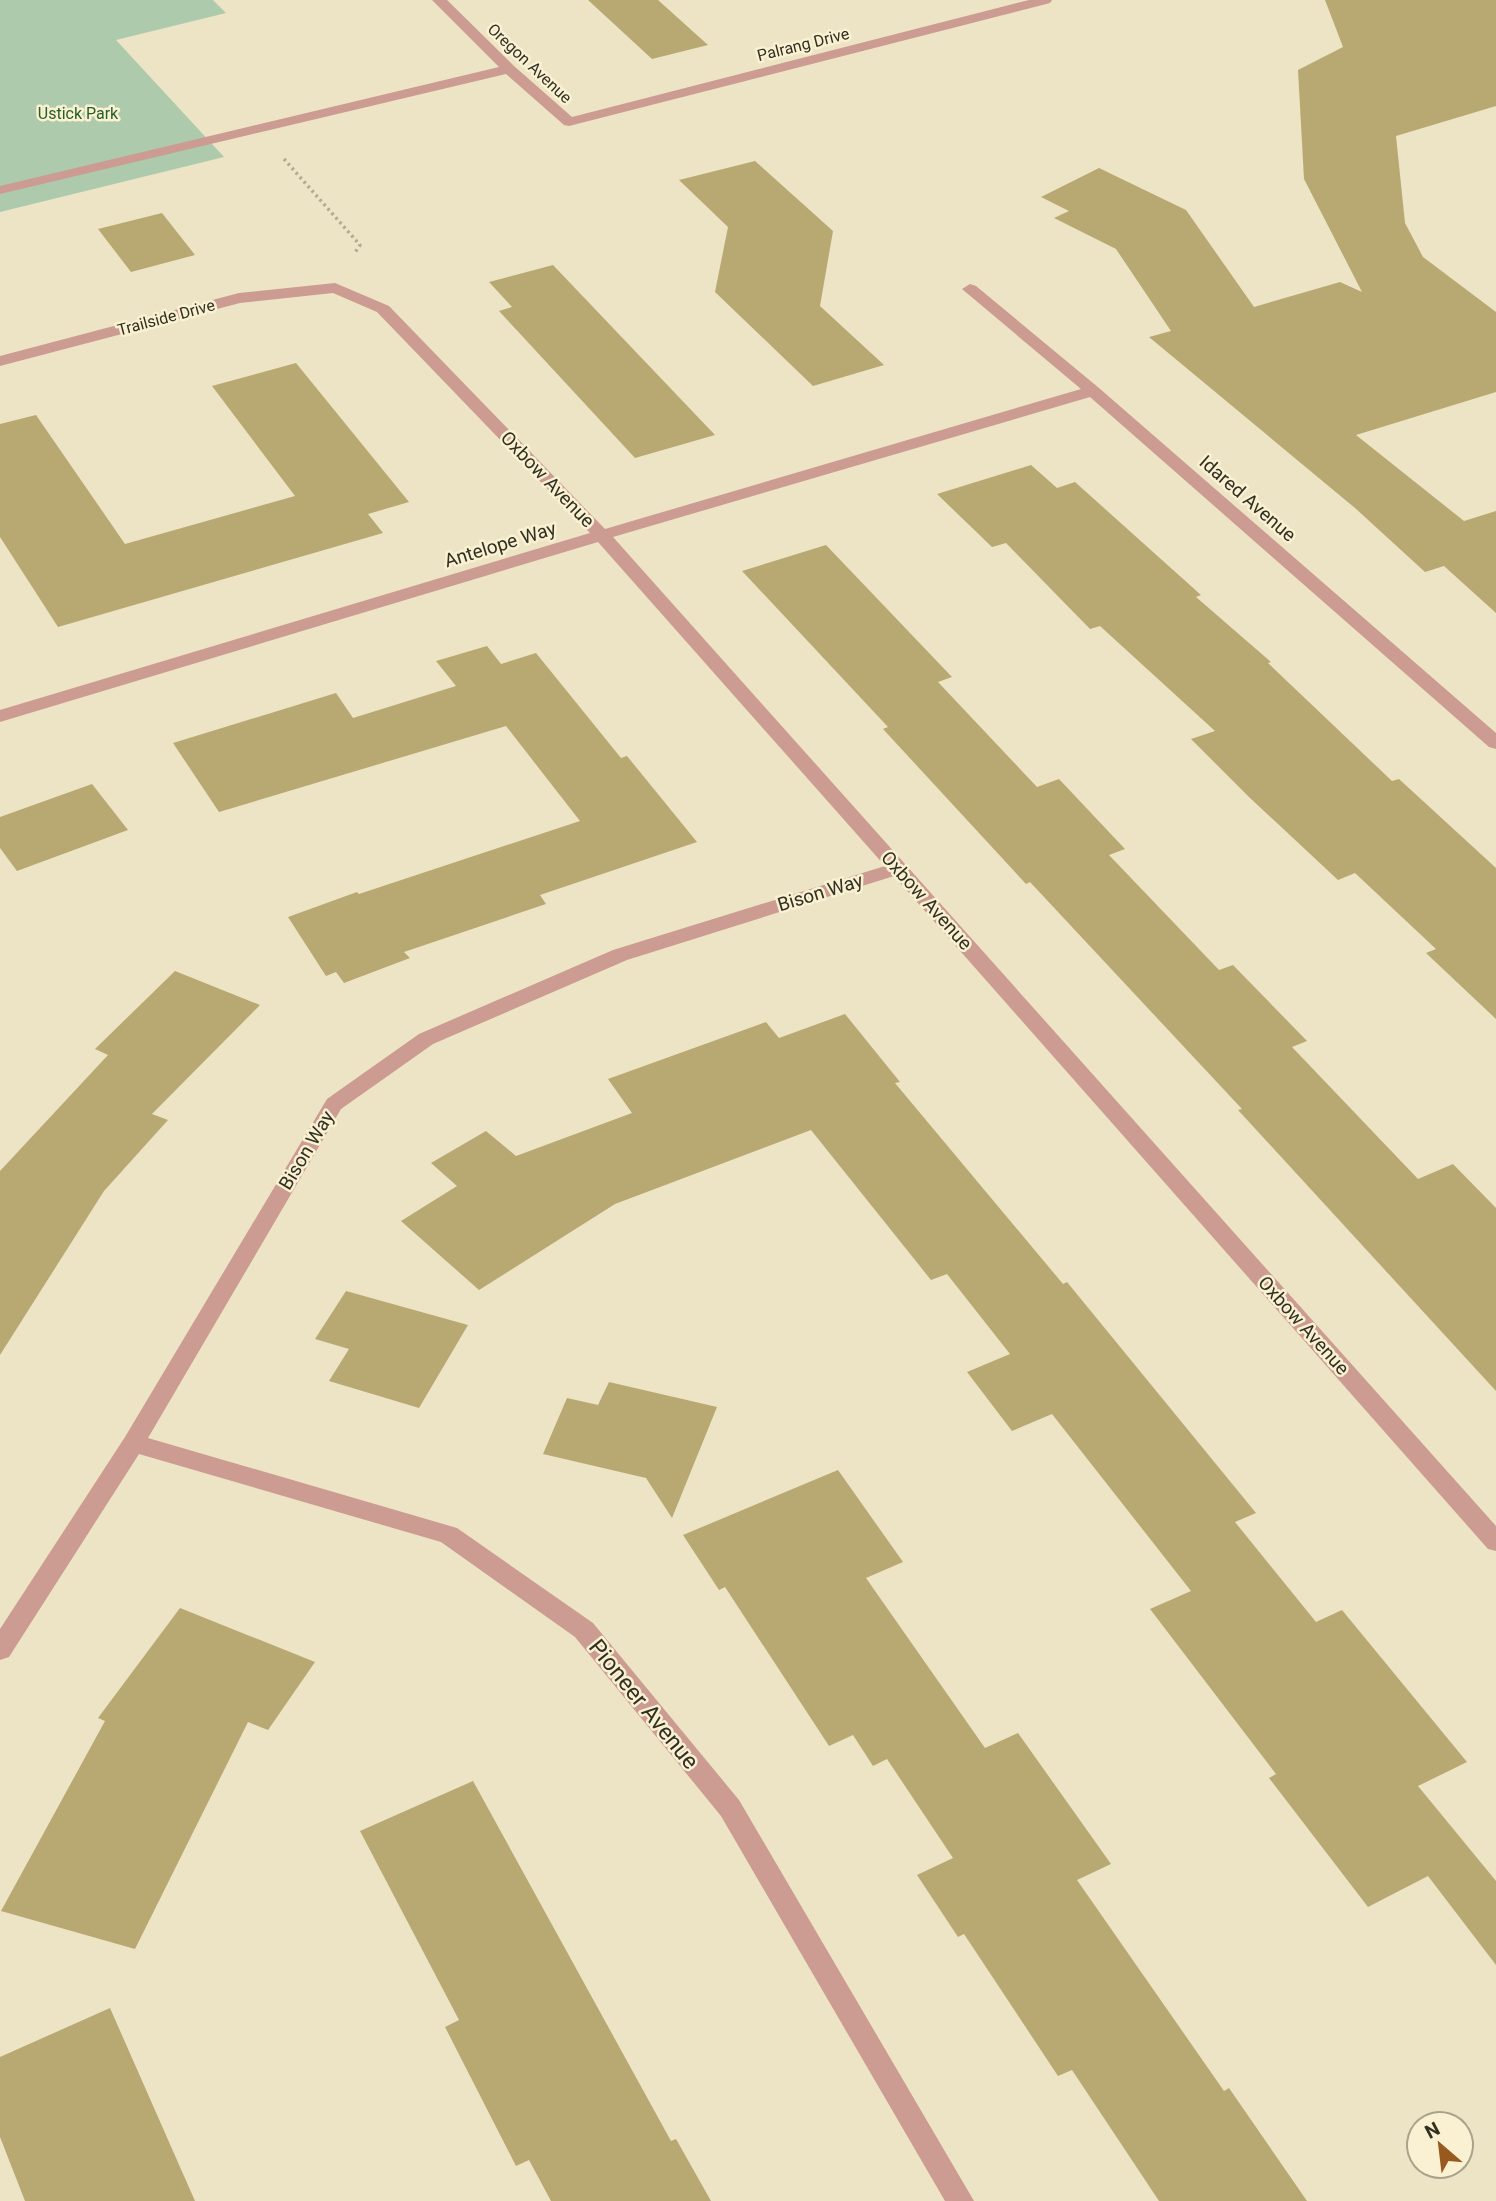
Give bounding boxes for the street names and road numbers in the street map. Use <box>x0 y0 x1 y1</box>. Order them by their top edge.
street label: Oregon Avenue <box>484 20 576 107</box>
street label: Palrang Drive <box>755 24 851 65</box>
street label: Trailside Drive <box>115 295 217 340</box>
street label: Oxbow Avenue <box>496 426 599 532</box>
street label: Idared Avenue <box>1195 450 1301 546</box>
street label: Antelope Way <box>441 517 559 572</box>
street label: Oxbow Avenue <box>876 846 977 955</box>
street label: Bison Way <box>775 869 866 916</box>
street label: Bison Way <box>274 1107 339 1194</box>
street label: Oxbow Avenue <box>1253 1271 1354 1380</box>
street label: Pioneer Avenue <box>583 1634 704 1775</box>

